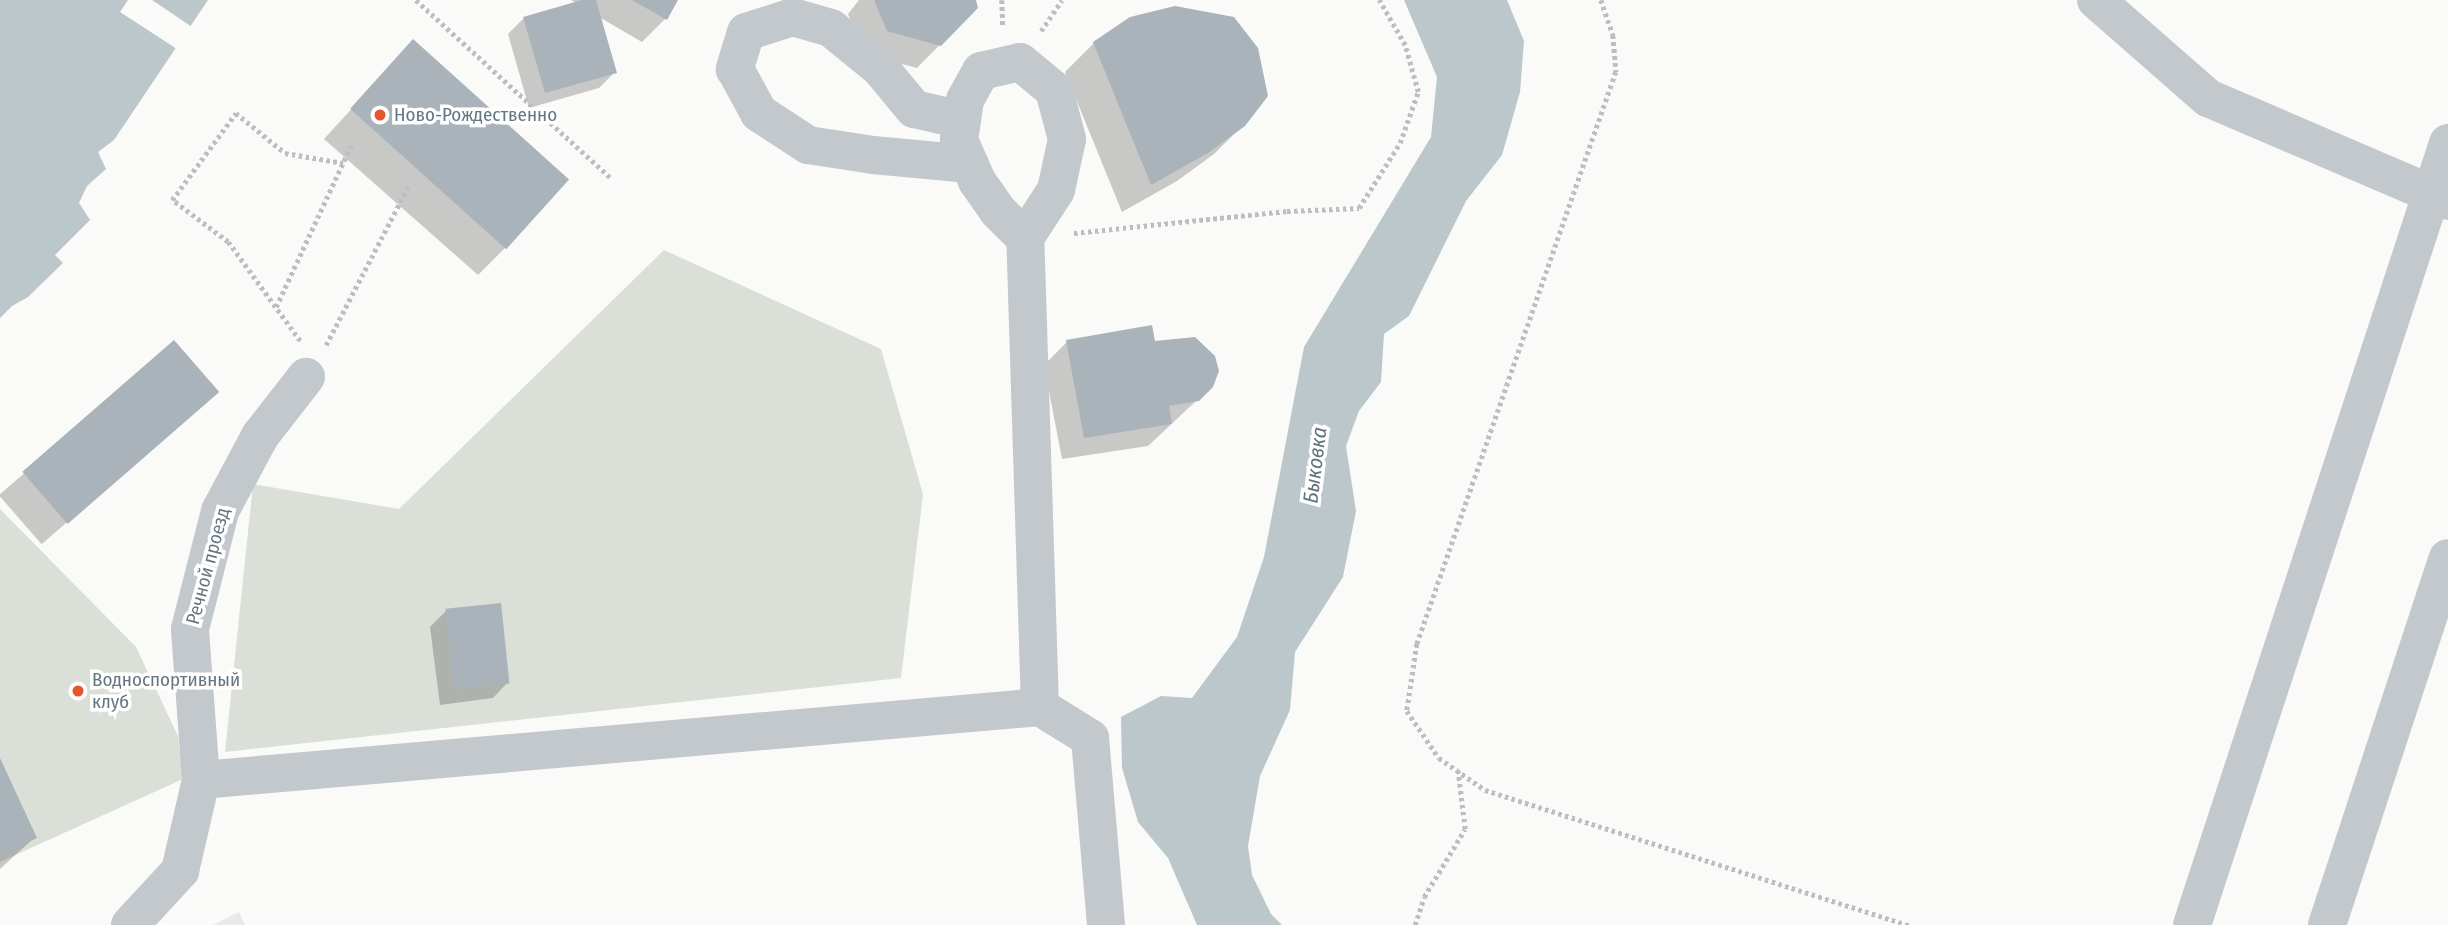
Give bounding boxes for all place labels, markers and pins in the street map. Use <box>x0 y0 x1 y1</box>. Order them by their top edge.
place label: Ново-Рождественно <box>394 104 557 126</box>
marker: Ново-Рождественно <box>372 107 388 123</box>
place label: Водноспортивный клуб <box>92 669 240 713</box>
marker: Водноспортивный клуб <box>70 683 86 699</box>

